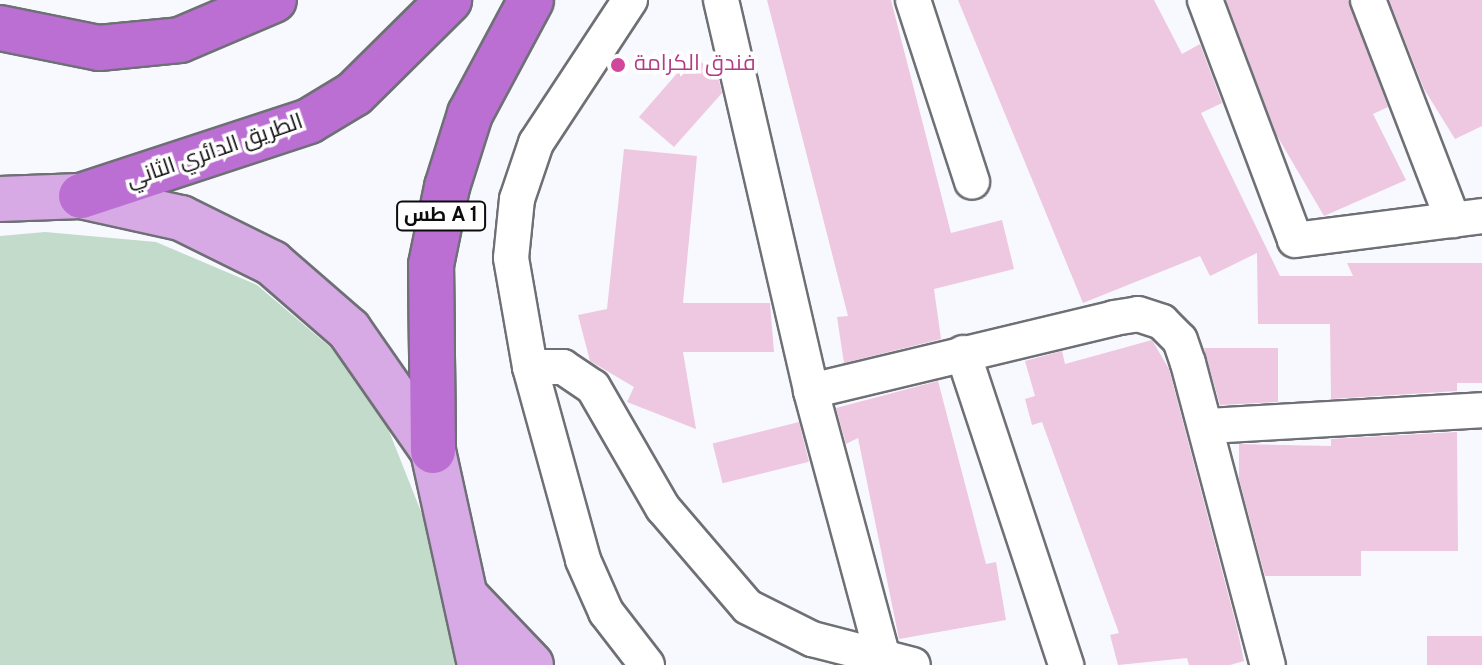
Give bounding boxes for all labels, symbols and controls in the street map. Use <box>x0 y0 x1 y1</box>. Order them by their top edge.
place label: فندق الكرامة <box>634 52 756 78</box>
marker: فندق الكرامة <box>609 56 627 74</box>
street label: الطريق الدائري الثاني <box>123 109 307 195</box>
road number: طس A 1 <box>395 200 487 232</box>

